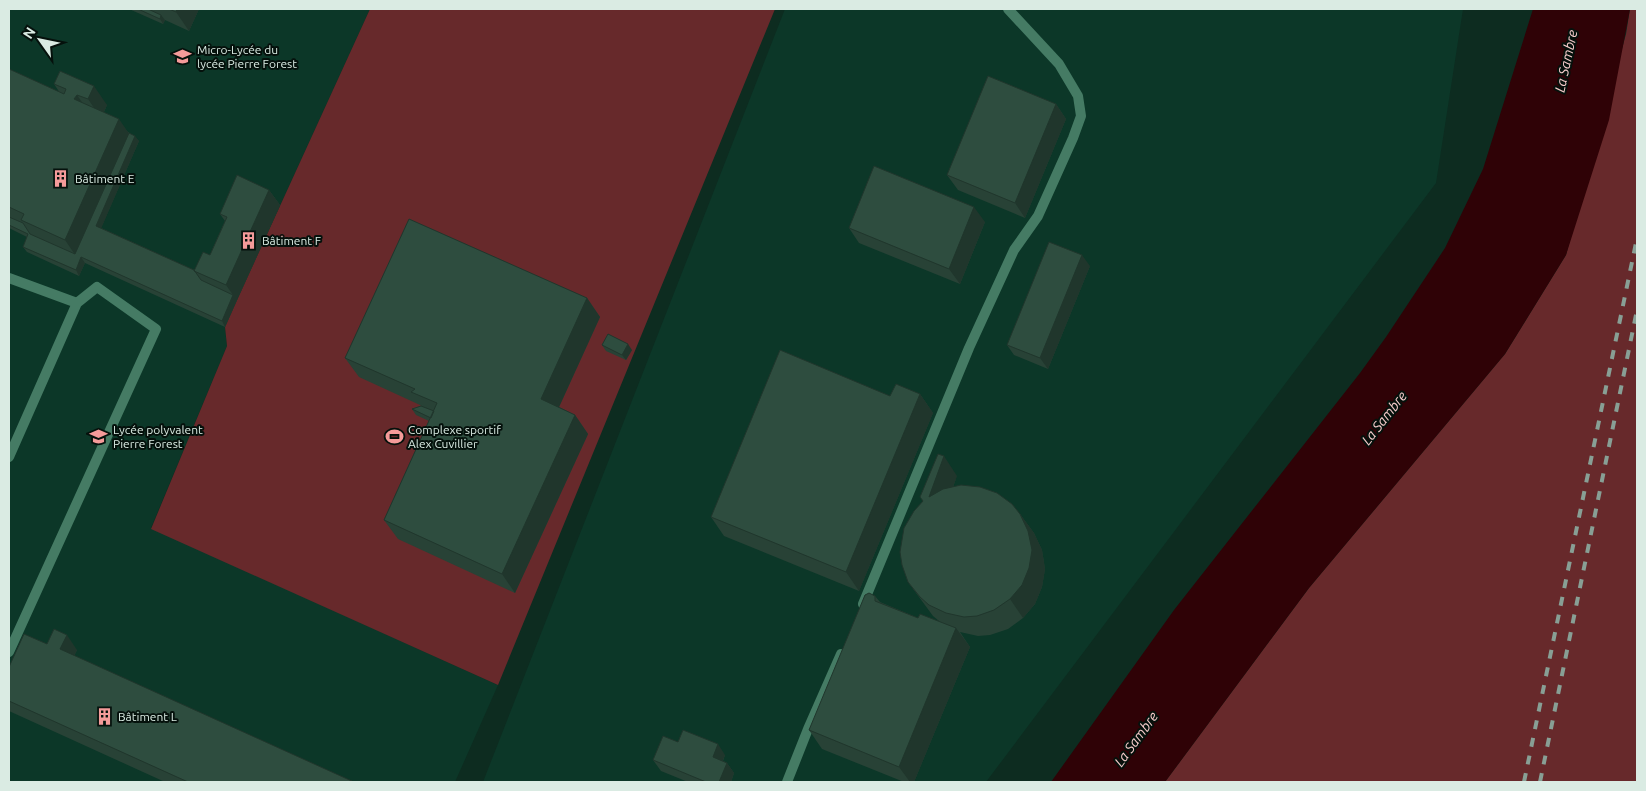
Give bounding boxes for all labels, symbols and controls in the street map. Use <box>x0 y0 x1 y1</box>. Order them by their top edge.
north arrow <box>15 15 65 65</box>
text: N <box>20 24 39 42</box>
water label: La Sambre <box>1552 28 1580 94</box>
place label: Micro-Lycée du lycée Pierre Forest <box>197 43 297 70</box>
school or university icon: Micro-Lycée du lycée Pierre Forest <box>173 47 193 67</box>
building icon: Bâtiment E <box>51 169 71 189</box>
place label: Bâtiment E <box>75 172 135 185</box>
building icon: Bâtiment F <box>238 231 258 251</box>
place label: Bâtiment F <box>262 234 321 247</box>
water label: La Sambre <box>1358 388 1410 448</box>
place label: Lycée polyvalent Pierre Forest <box>113 423 203 450</box>
place label: Complexe sportif Alex Cuvillier <box>408 423 501 450</box>
school or university icon: Lycée polyvalent Pierre Forest <box>89 427 109 447</box>
sports icon: Complexe sportif Alex Cuvillier <box>384 427 404 447</box>
building icon: Bâtiment L <box>94 707 114 727</box>
water label: La Sambre <box>1111 709 1161 769</box>
place label: Bâtiment L <box>118 710 177 723</box>

